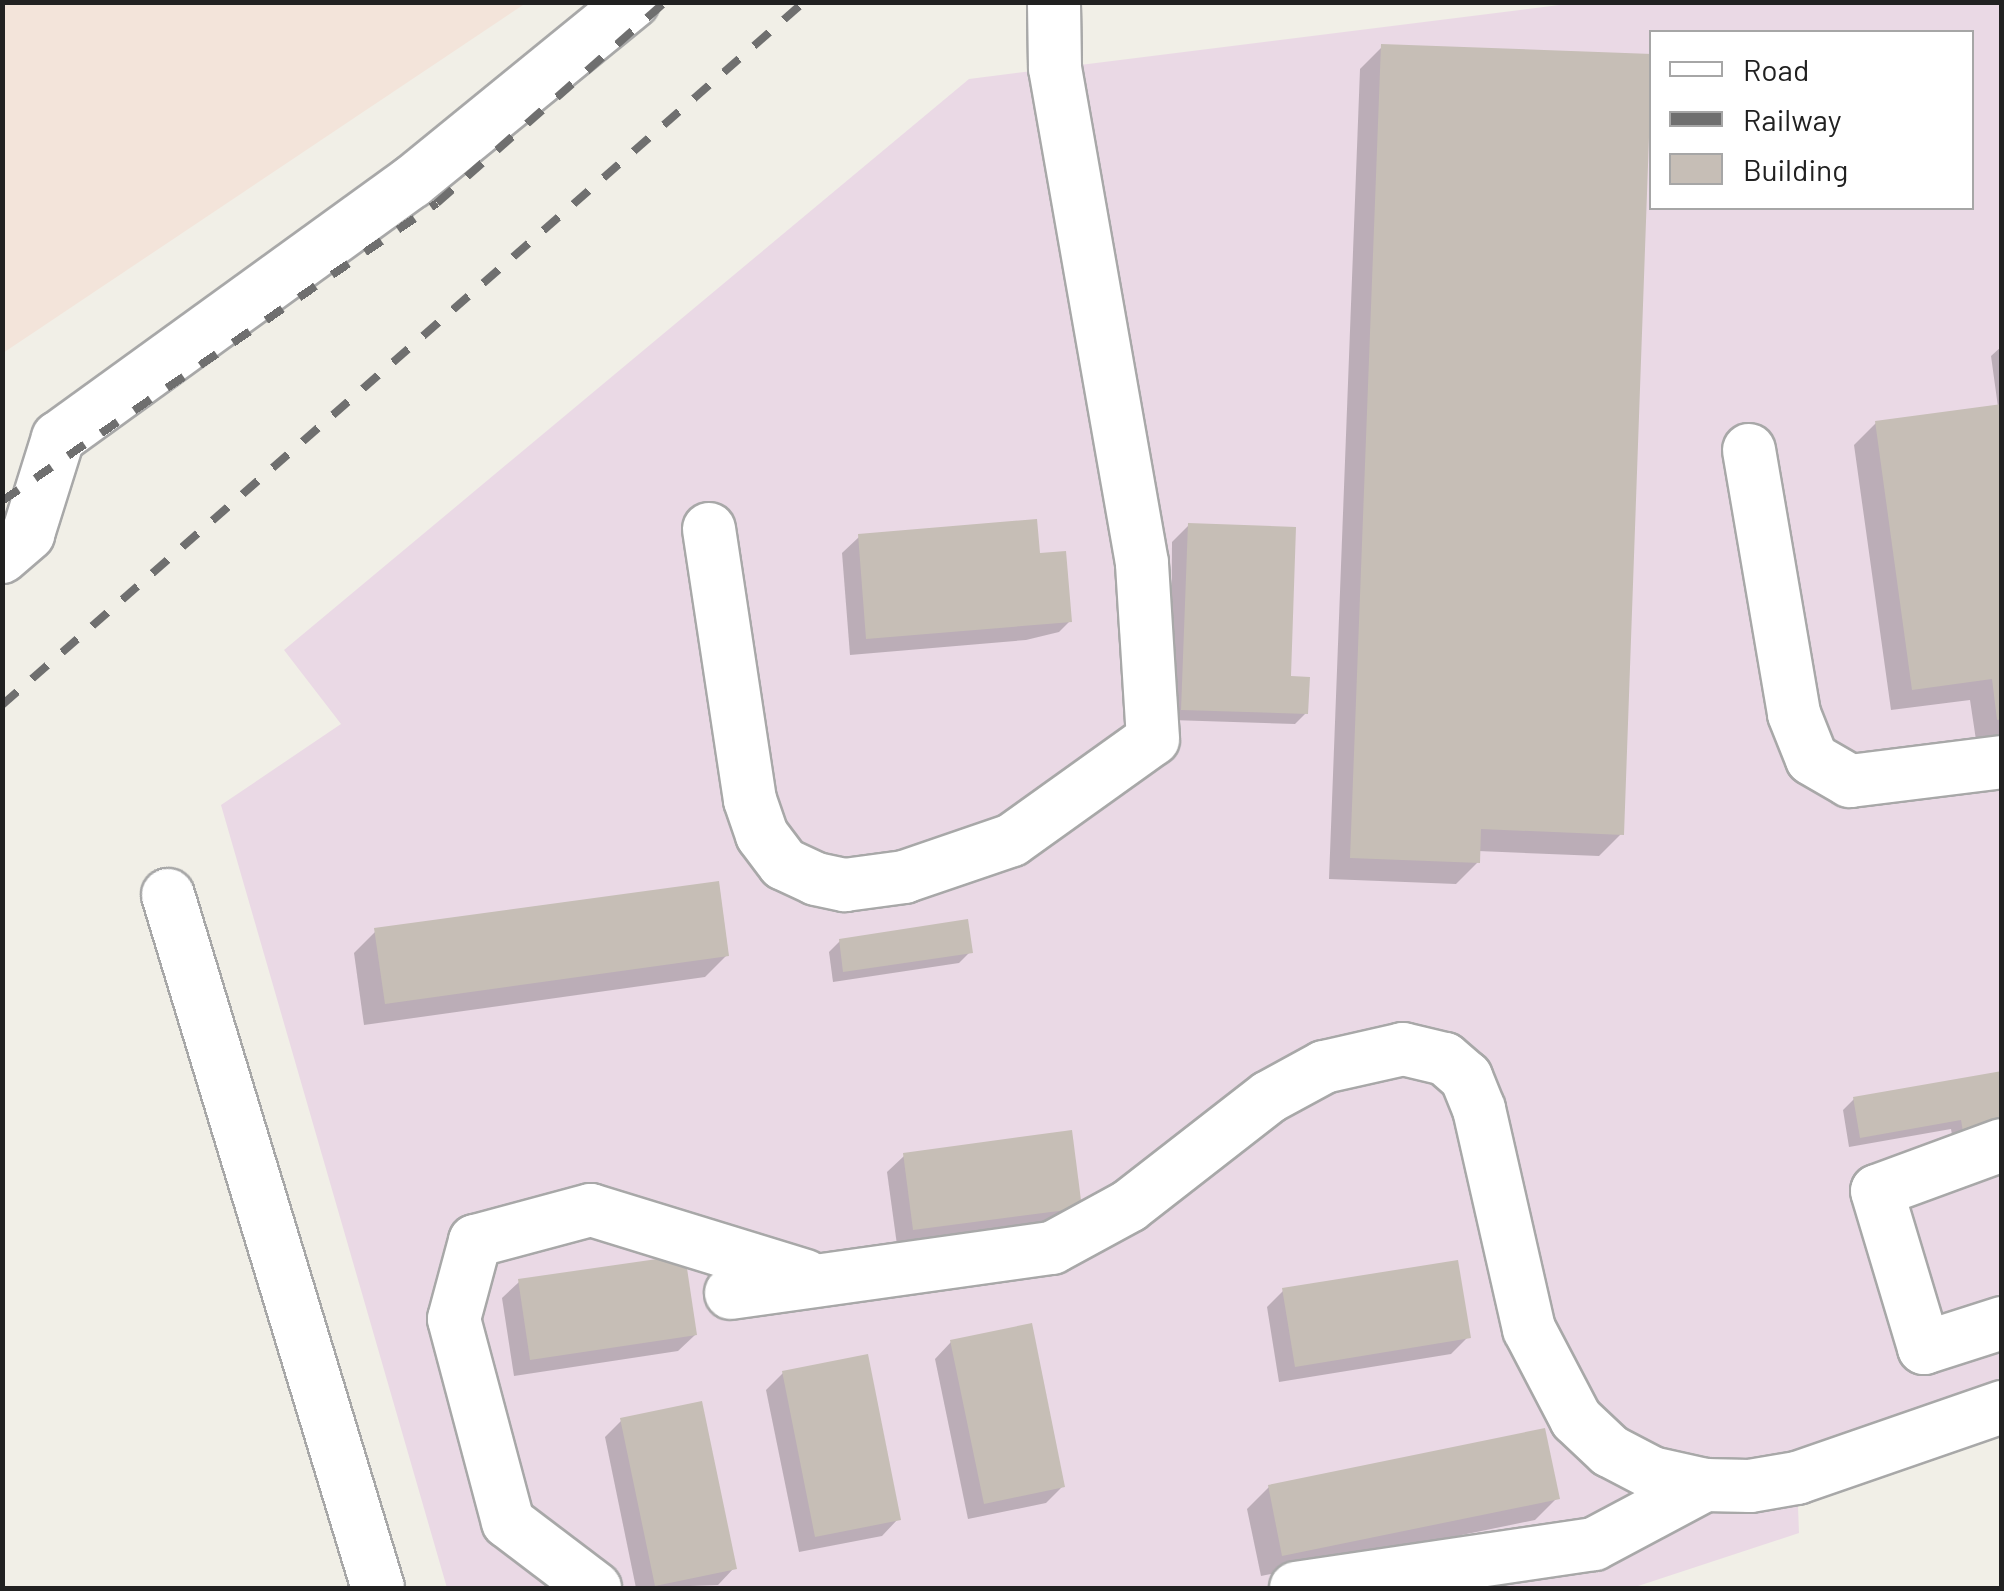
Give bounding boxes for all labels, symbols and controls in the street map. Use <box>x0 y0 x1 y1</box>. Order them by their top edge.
legend <box>1649 30 1974 210</box>
text: Road <box>1743 51 1809 87</box>
text: Railway <box>1743 101 1842 137</box>
text: Building <box>1743 151 1848 187</box>

